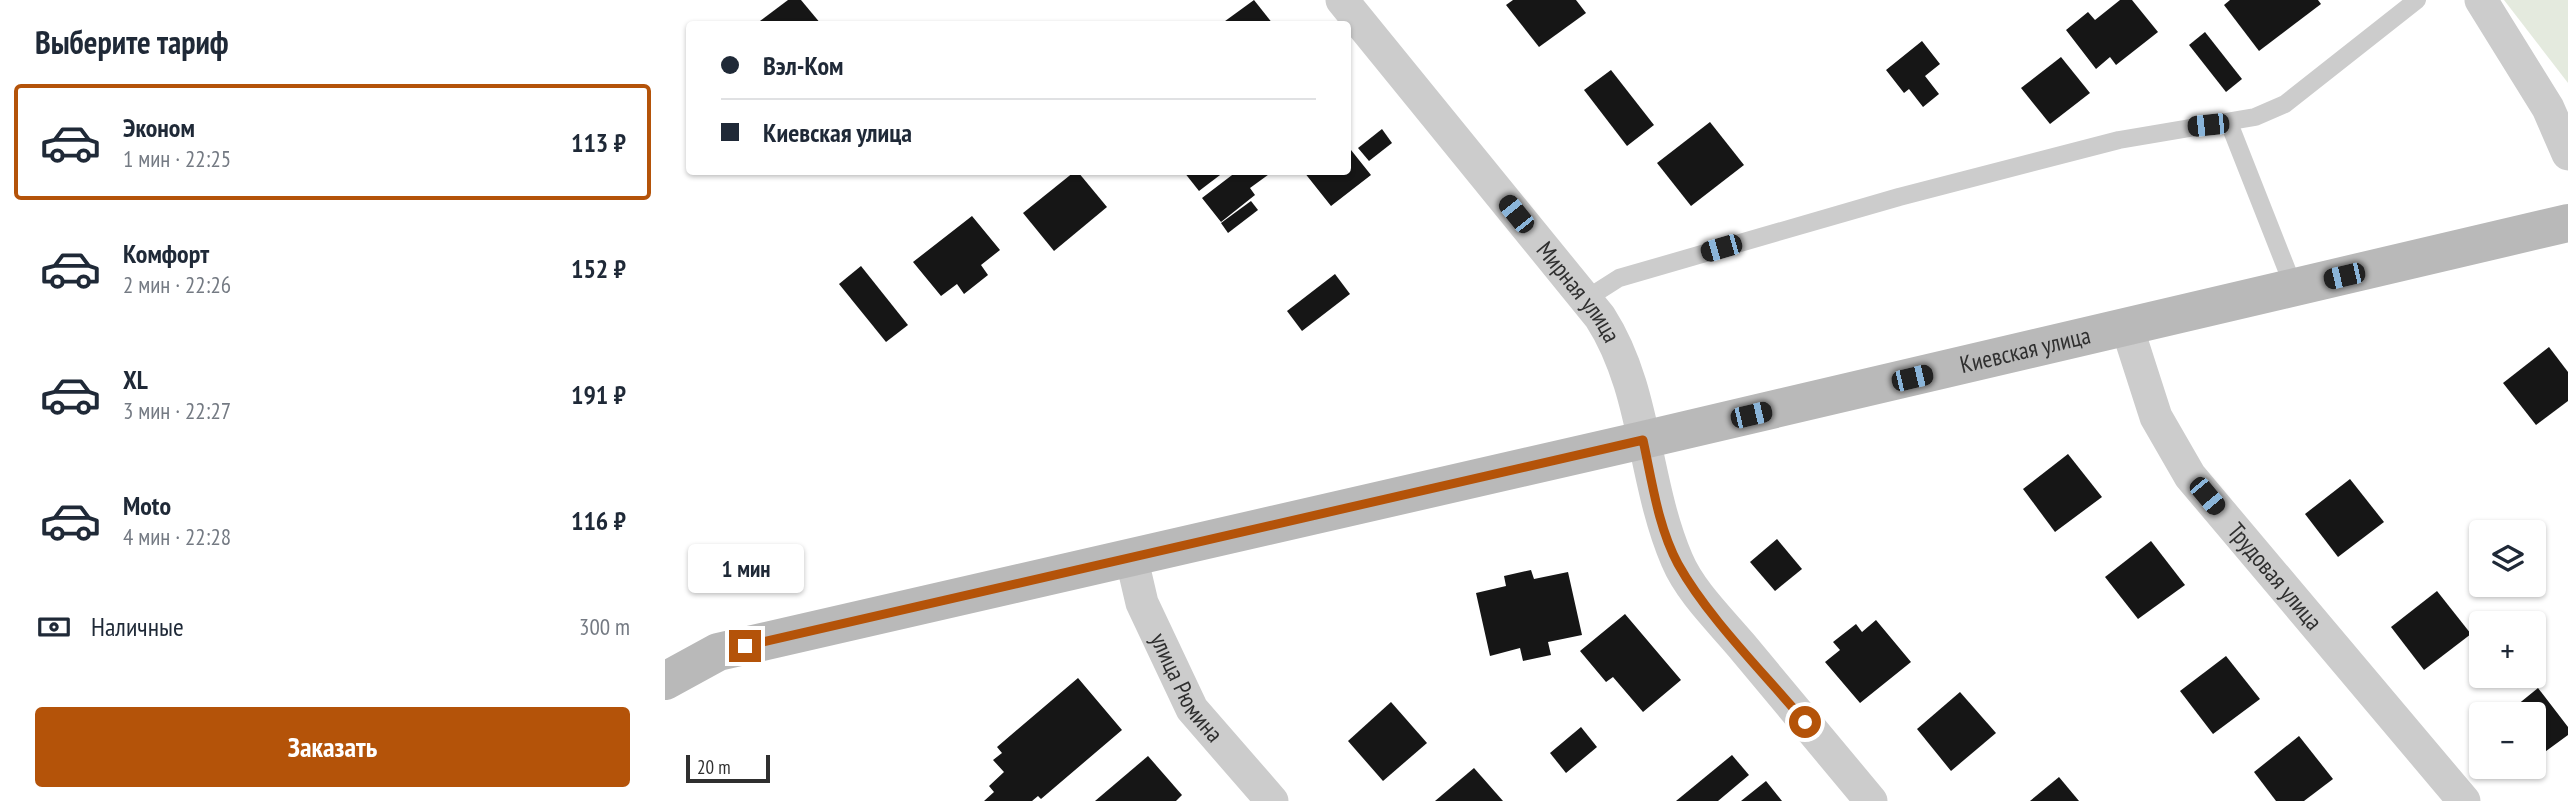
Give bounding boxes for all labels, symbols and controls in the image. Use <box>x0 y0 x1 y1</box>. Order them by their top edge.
text: Выберите тариф <box>35 21 229 63</box>
text: Вэл-Ком <box>763 49 843 82</box>
icon: car <box>39 111 102 174</box>
text: Эконом <box>123 111 195 144</box>
car <box>2187 112 2230 138</box>
text: Киевская улица <box>763 116 912 149</box>
text: 113 ₽ <box>571 126 626 159</box>
text: 1 мин · 22:25 <box>123 144 231 173</box>
car <box>1495 191 1538 237</box>
car <box>1698 232 1745 264</box>
street label: Мирная улица <box>1530 235 1628 348</box>
icon: car <box>39 237 102 300</box>
text: Комфорт <box>123 237 209 270</box>
text: 152 ₽ <box>571 252 626 285</box>
car <box>2322 261 2367 291</box>
text: 2 мин · 22:26 <box>123 270 231 299</box>
street label: Киевская улица <box>1957 320 2093 380</box>
icon: car <box>39 363 102 426</box>
text: XL <box>123 363 148 396</box>
car <box>1890 363 1935 393</box>
text: 191 ₽ <box>571 378 626 411</box>
text: 3 мин · 22:27 <box>123 396 231 425</box>
car <box>1729 400 1774 430</box>
car <box>2186 473 2229 519</box>
icon: car <box>39 489 102 552</box>
text: Moto <box>123 489 171 522</box>
text: 116 ₽ <box>571 504 626 537</box>
street label: Трудовая улица <box>2221 516 2329 636</box>
map controls <box>2469 520 2546 779</box>
button: layers <box>2469 520 2546 597</box>
text: 4 мин · 22:28 <box>123 522 231 551</box>
callout: 1 мин <box>687 544 803 594</box>
text: 1 мин <box>721 554 771 583</box>
icon: cash <box>35 608 73 646</box>
text: Наличные <box>91 610 184 643</box>
button: + <box>2469 611 2546 688</box>
text: 300 m <box>579 612 630 641</box>
street label: улица Рюмина <box>1143 628 1230 749</box>
route end <box>729 630 761 662</box>
button: − <box>2469 702 2546 779</box>
route start <box>1789 706 1821 738</box>
button: Заказать <box>35 707 630 787</box>
scale bar <box>686 752 770 784</box>
text: 20 m <box>697 755 731 779</box>

